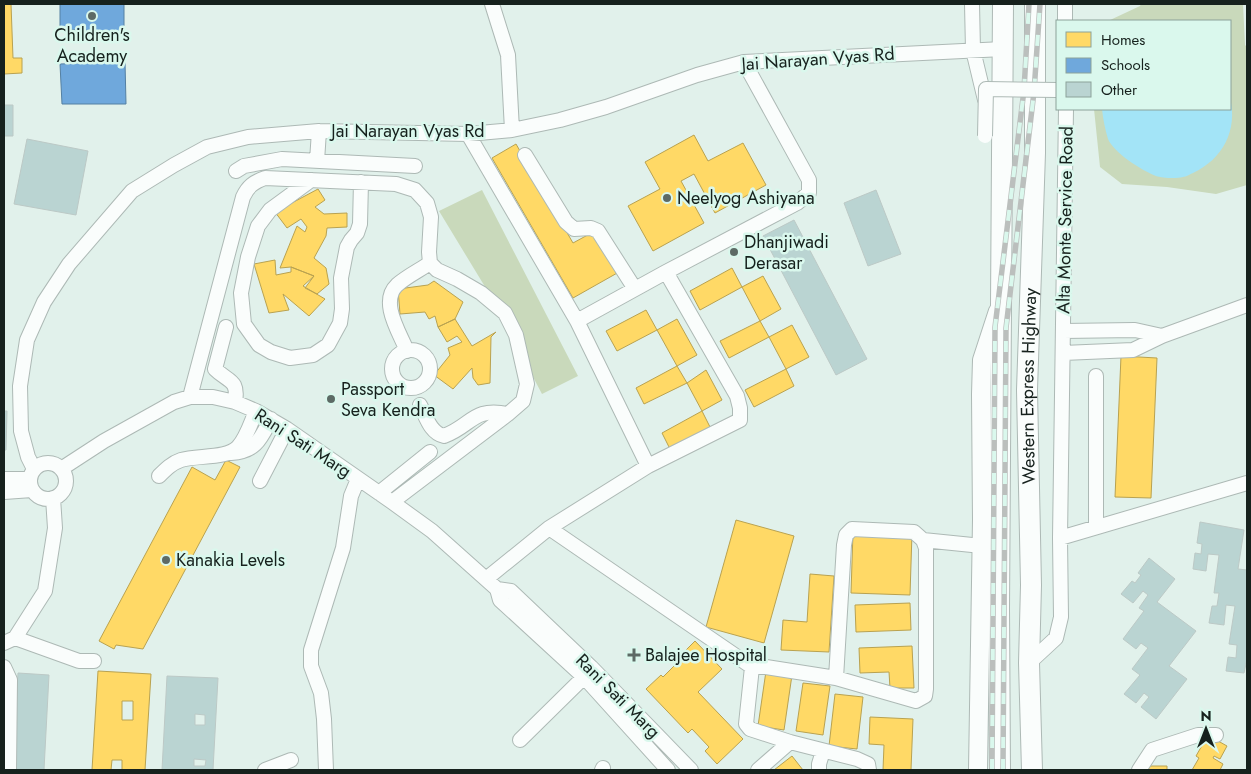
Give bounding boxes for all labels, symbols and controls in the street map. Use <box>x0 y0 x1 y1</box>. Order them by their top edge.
marker: Children's Academy <box>86 10 98 22</box>
legend <box>1056 20 1231 110</box>
place label: Children's Academy <box>54 22 130 69</box>
text: Homes <box>1101 29 1145 51</box>
street label: Jai Narayan Vyas Rd <box>739 41 895 77</box>
text: Schools <box>1101 54 1150 76</box>
text: Other <box>1101 79 1138 101</box>
street label: Jai Narayan Vyas Rd <box>329 118 485 144</box>
street label: Alta Monte Service Road <box>1050 126 1080 314</box>
place label: Neelyog Ashiyana <box>677 185 815 211</box>
marker: Neelyog Ashiyana <box>661 192 673 204</box>
place label: Dhanjiwadi Derasar <box>744 229 829 276</box>
marker: Dhanjiwadi Derasar <box>728 246 740 258</box>
street label: Western Express Highway <box>1014 287 1043 485</box>
place label: Passport Seva Kendra <box>341 376 435 423</box>
marker: Passport Seva Kendra <box>325 393 337 405</box>
street label: Rani Sati Marg <box>250 402 356 484</box>
place label: Kanakia Levels <box>176 547 285 573</box>
marker: Kanakia Levels <box>160 554 172 566</box>
place label: Balajee Hospital <box>645 642 767 668</box>
street label: Rani Sati Marg <box>570 648 666 744</box>
marker: Balajee Hospital <box>627 648 641 662</box>
north arrow <box>1181 704 1231 754</box>
text: N <box>1200 706 1212 726</box>

